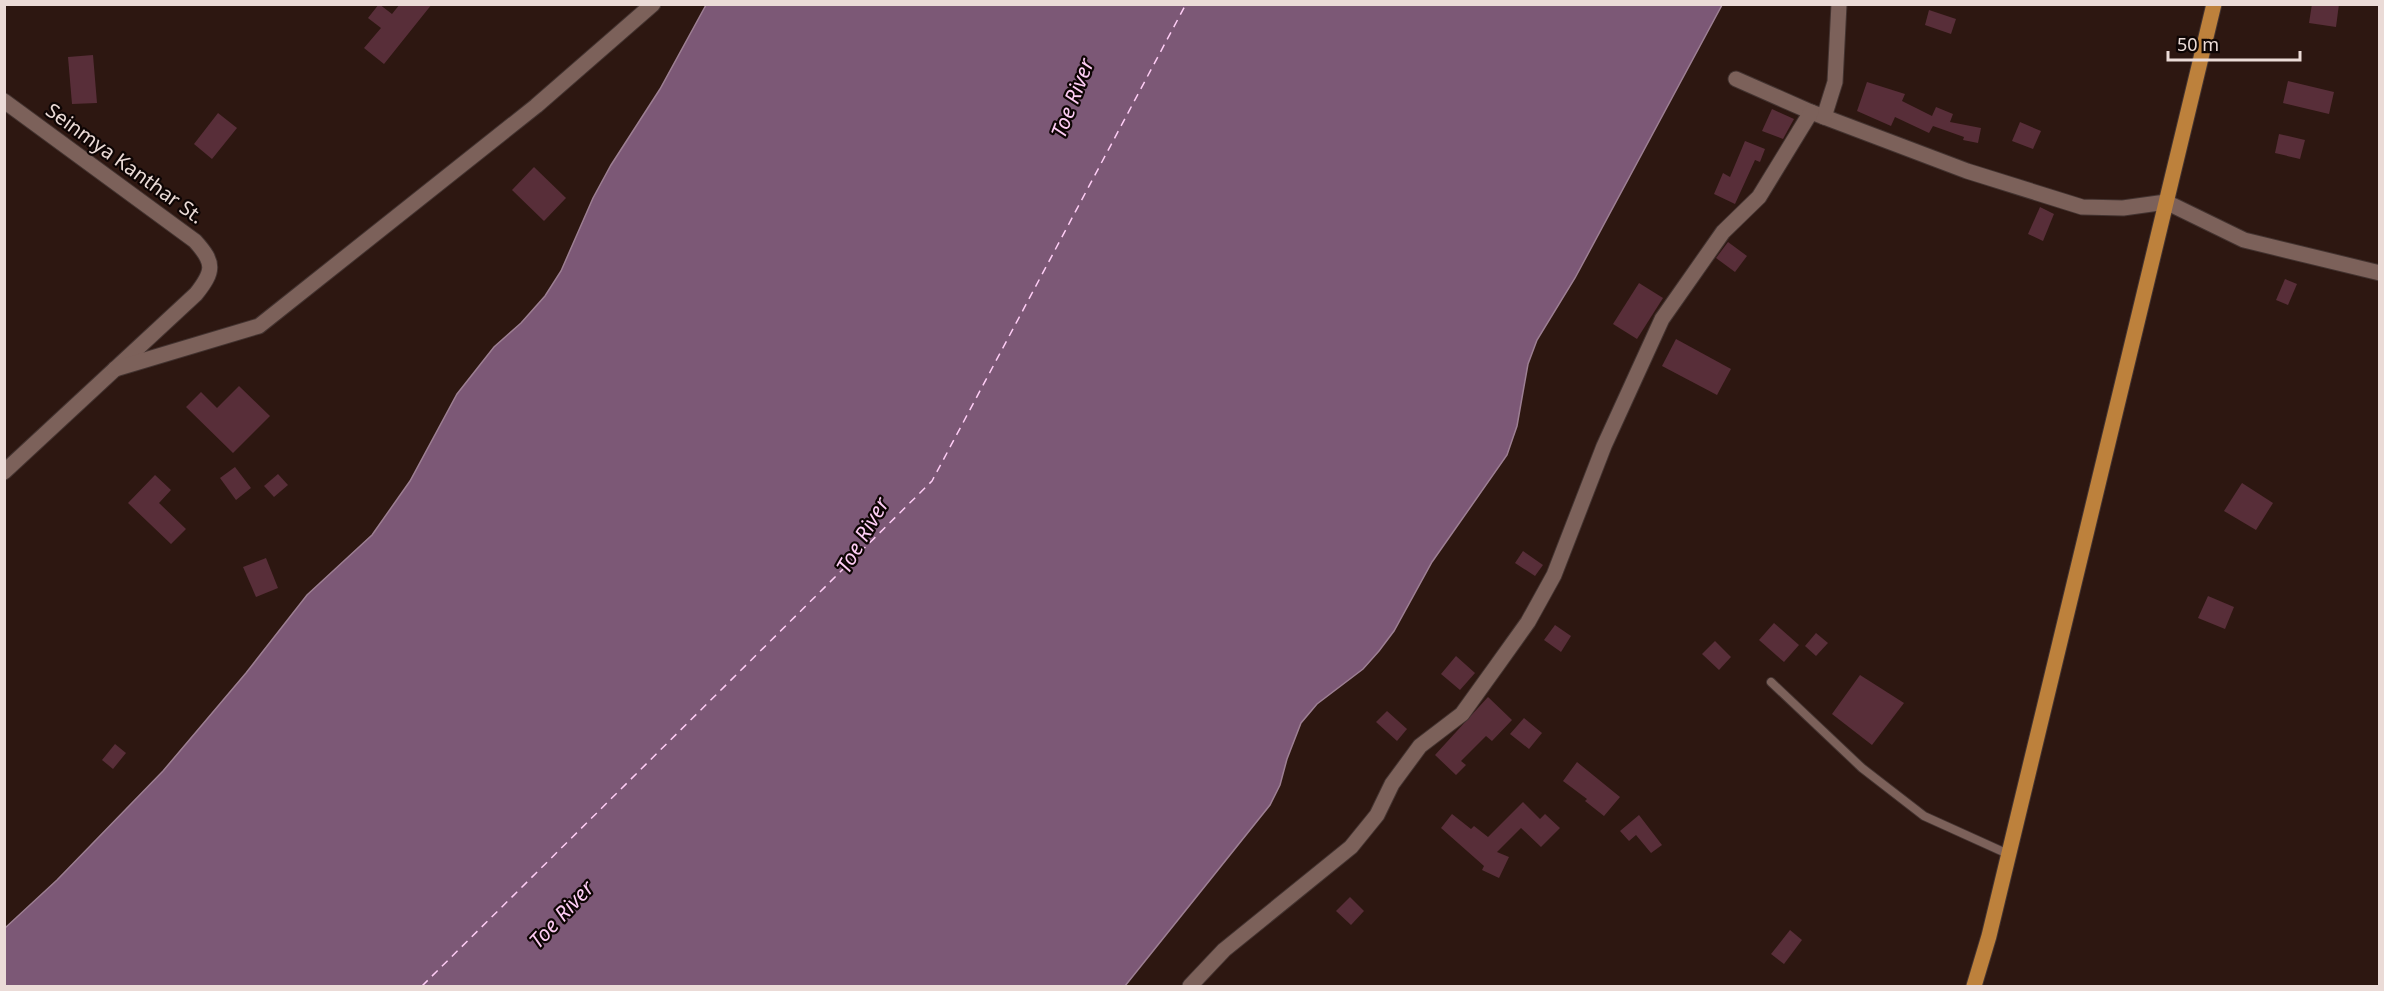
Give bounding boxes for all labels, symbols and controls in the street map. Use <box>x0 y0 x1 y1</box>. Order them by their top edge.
scale bar <box>2168 24 2300 62</box>
text: 50 m <box>2177 32 2219 56</box>
water label: Toe River <box>1044 53 1101 142</box>
street label: Seinmya Kanthar St. <box>41 97 209 229</box>
water label: Toe River <box>829 491 896 578</box>
water label: Toe River <box>522 873 601 954</box>

